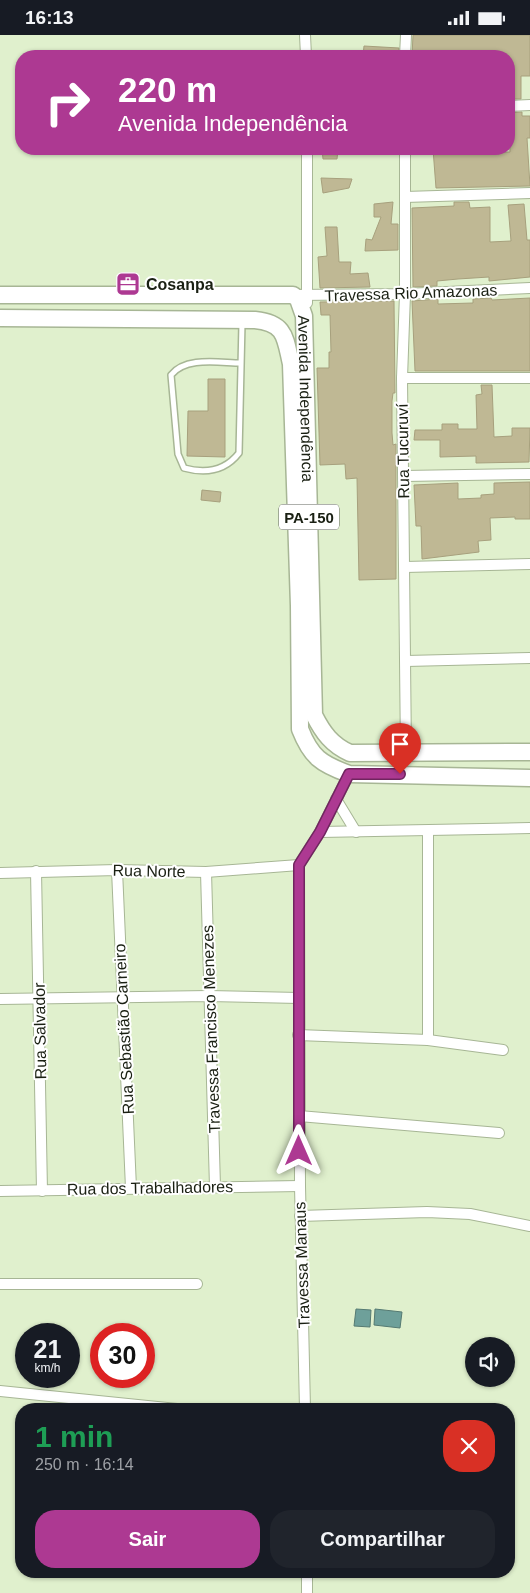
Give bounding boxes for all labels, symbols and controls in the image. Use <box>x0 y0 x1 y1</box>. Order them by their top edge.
text: 16:13 <box>25 7 74 28</box>
icon: right <box>35 70 100 135</box>
text: 220 m <box>118 70 217 109</box>
text: Avenida Independência <box>118 111 348 136</box>
office icon: Cosanpa <box>115 271 141 297</box>
place label: Cosanpa <box>146 276 214 293</box>
street label: Travessa Rio Amazonas <box>324 281 498 305</box>
street label: Avenida Independência <box>295 315 317 482</box>
street label: Rua Tucuruví <box>394 403 412 499</box>
road number: PA-150 <box>279 505 339 529</box>
pin <box>379 723 421 774</box>
icon: arrive <box>386 730 414 758</box>
street label: Rua Norte <box>112 862 186 880</box>
street label: Travessa Francisco Menezes <box>199 925 223 1133</box>
street label: Rua Sebastião Carneiro <box>111 943 137 1115</box>
street label: Rua Salvador <box>31 982 49 1080</box>
position arrow <box>272 1124 324 1176</box>
street label: Rua dos Trabalhadores <box>67 1178 233 1198</box>
street label: Travessa Manaus <box>291 1201 313 1329</box>
speed limit sign: 30 <box>90 1323 155 1388</box>
text: 21 <box>34 1335 61 1363</box>
map controls <box>465 1337 515 1387</box>
button: sound <box>465 1337 515 1387</box>
text: km/h <box>34 1361 61 1375</box>
text: 1 min <box>35 1420 113 1453</box>
button: close <box>443 1420 495 1472</box>
text: 250 m · 16:14 <box>35 1456 134 1473</box>
button: Sair <box>35 1510 260 1568</box>
button: Compartilhar <box>270 1510 495 1568</box>

